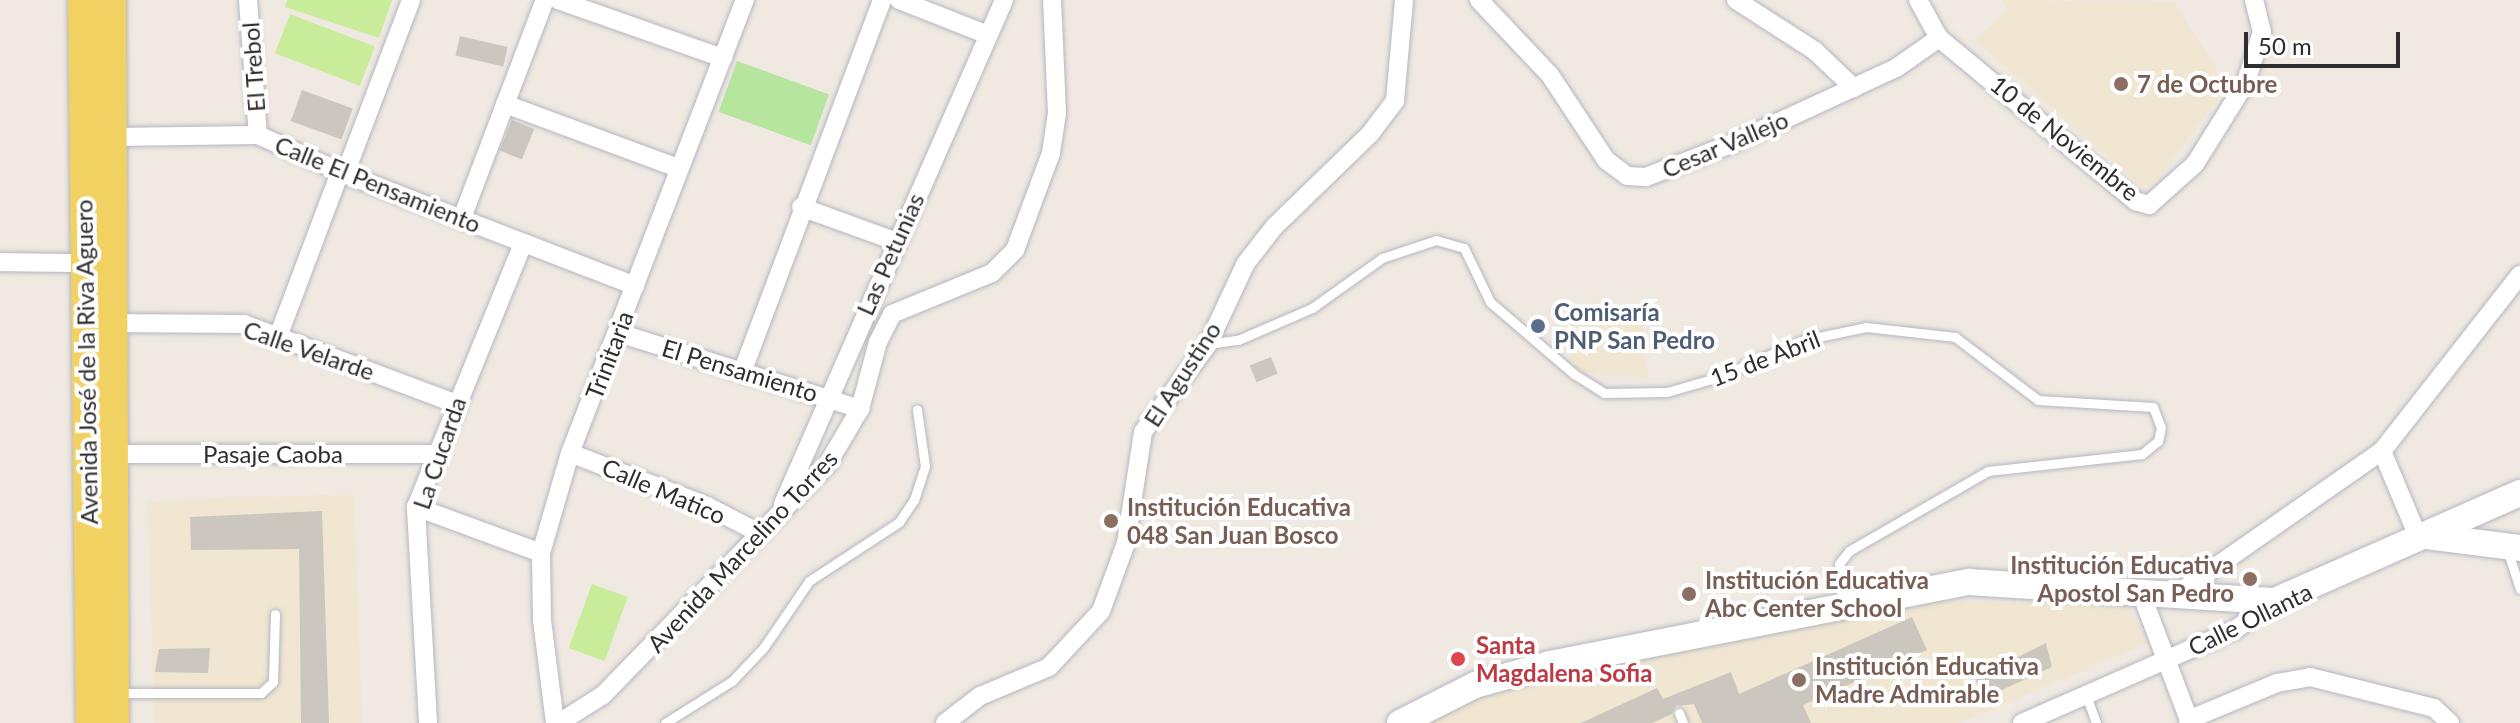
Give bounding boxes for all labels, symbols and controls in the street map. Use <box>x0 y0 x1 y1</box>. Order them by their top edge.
scale bar <box>2248 16 2404 66</box>
street label: El Trebol <box>235 21 271 113</box>
text: 50 m <box>2258 31 2312 60</box>
street label: 10 de Noviembre <box>1985 69 2145 207</box>
place label: 7 de Octubre <box>2137 70 2277 98</box>
marker: 7 de Octubre <box>2112 75 2130 93</box>
street label: Cesar Vallejo <box>1657 104 1793 184</box>
street label: Calle El Pensamiento <box>271 130 485 238</box>
street label: Las Petunias <box>850 188 930 320</box>
street label: Avenida José de la Riva Aguero <box>69 198 103 526</box>
place label: Comisaría PNP San Pedro <box>1554 298 1716 354</box>
street label: Trinitaria <box>579 307 639 403</box>
street label: Calle Velarde <box>239 314 379 386</box>
street label: El Agustino <box>1137 316 1227 432</box>
marker: Comisaría PNP San Pedro <box>1529 317 1547 335</box>
street label: 15 de Abril <box>1706 324 1824 392</box>
street label: El Pensamiento <box>659 333 821 407</box>
street label: La Cucarda <box>406 393 472 513</box>
street label: Pasaje Caoba <box>203 440 343 468</box>
street label: Avenida Marcelino Torres <box>641 444 843 658</box>
street label: Calle Matico <box>598 452 730 530</box>
place label: Institución Educativa 048 San Juan Bosco <box>1127 493 1351 549</box>
marker: Institución Educativa 048 San Juan Bosco <box>1102 512 1120 530</box>
place label: Institución Educativa Apostol San Pedro <box>2010 551 2234 607</box>
place label: Institución Educativa Abc Center School <box>1705 566 1929 622</box>
marker: Institución Educativa Apostol San Pedro <box>2241 570 2259 588</box>
street label: Calle Ollanta <box>2183 577 2317 661</box>
marker: Institución Educativa Abc Center School <box>1680 585 1698 603</box>
place label: Santa Magdalena Sofia <box>1476 631 1652 687</box>
marker: Santa Magdalena Sofia <box>1447 648 1469 670</box>
place label: Institución Educativa Madre Admirable <box>1815 652 2039 708</box>
marker: Institución Educativa Madre Admirable <box>1790 671 1808 689</box>

